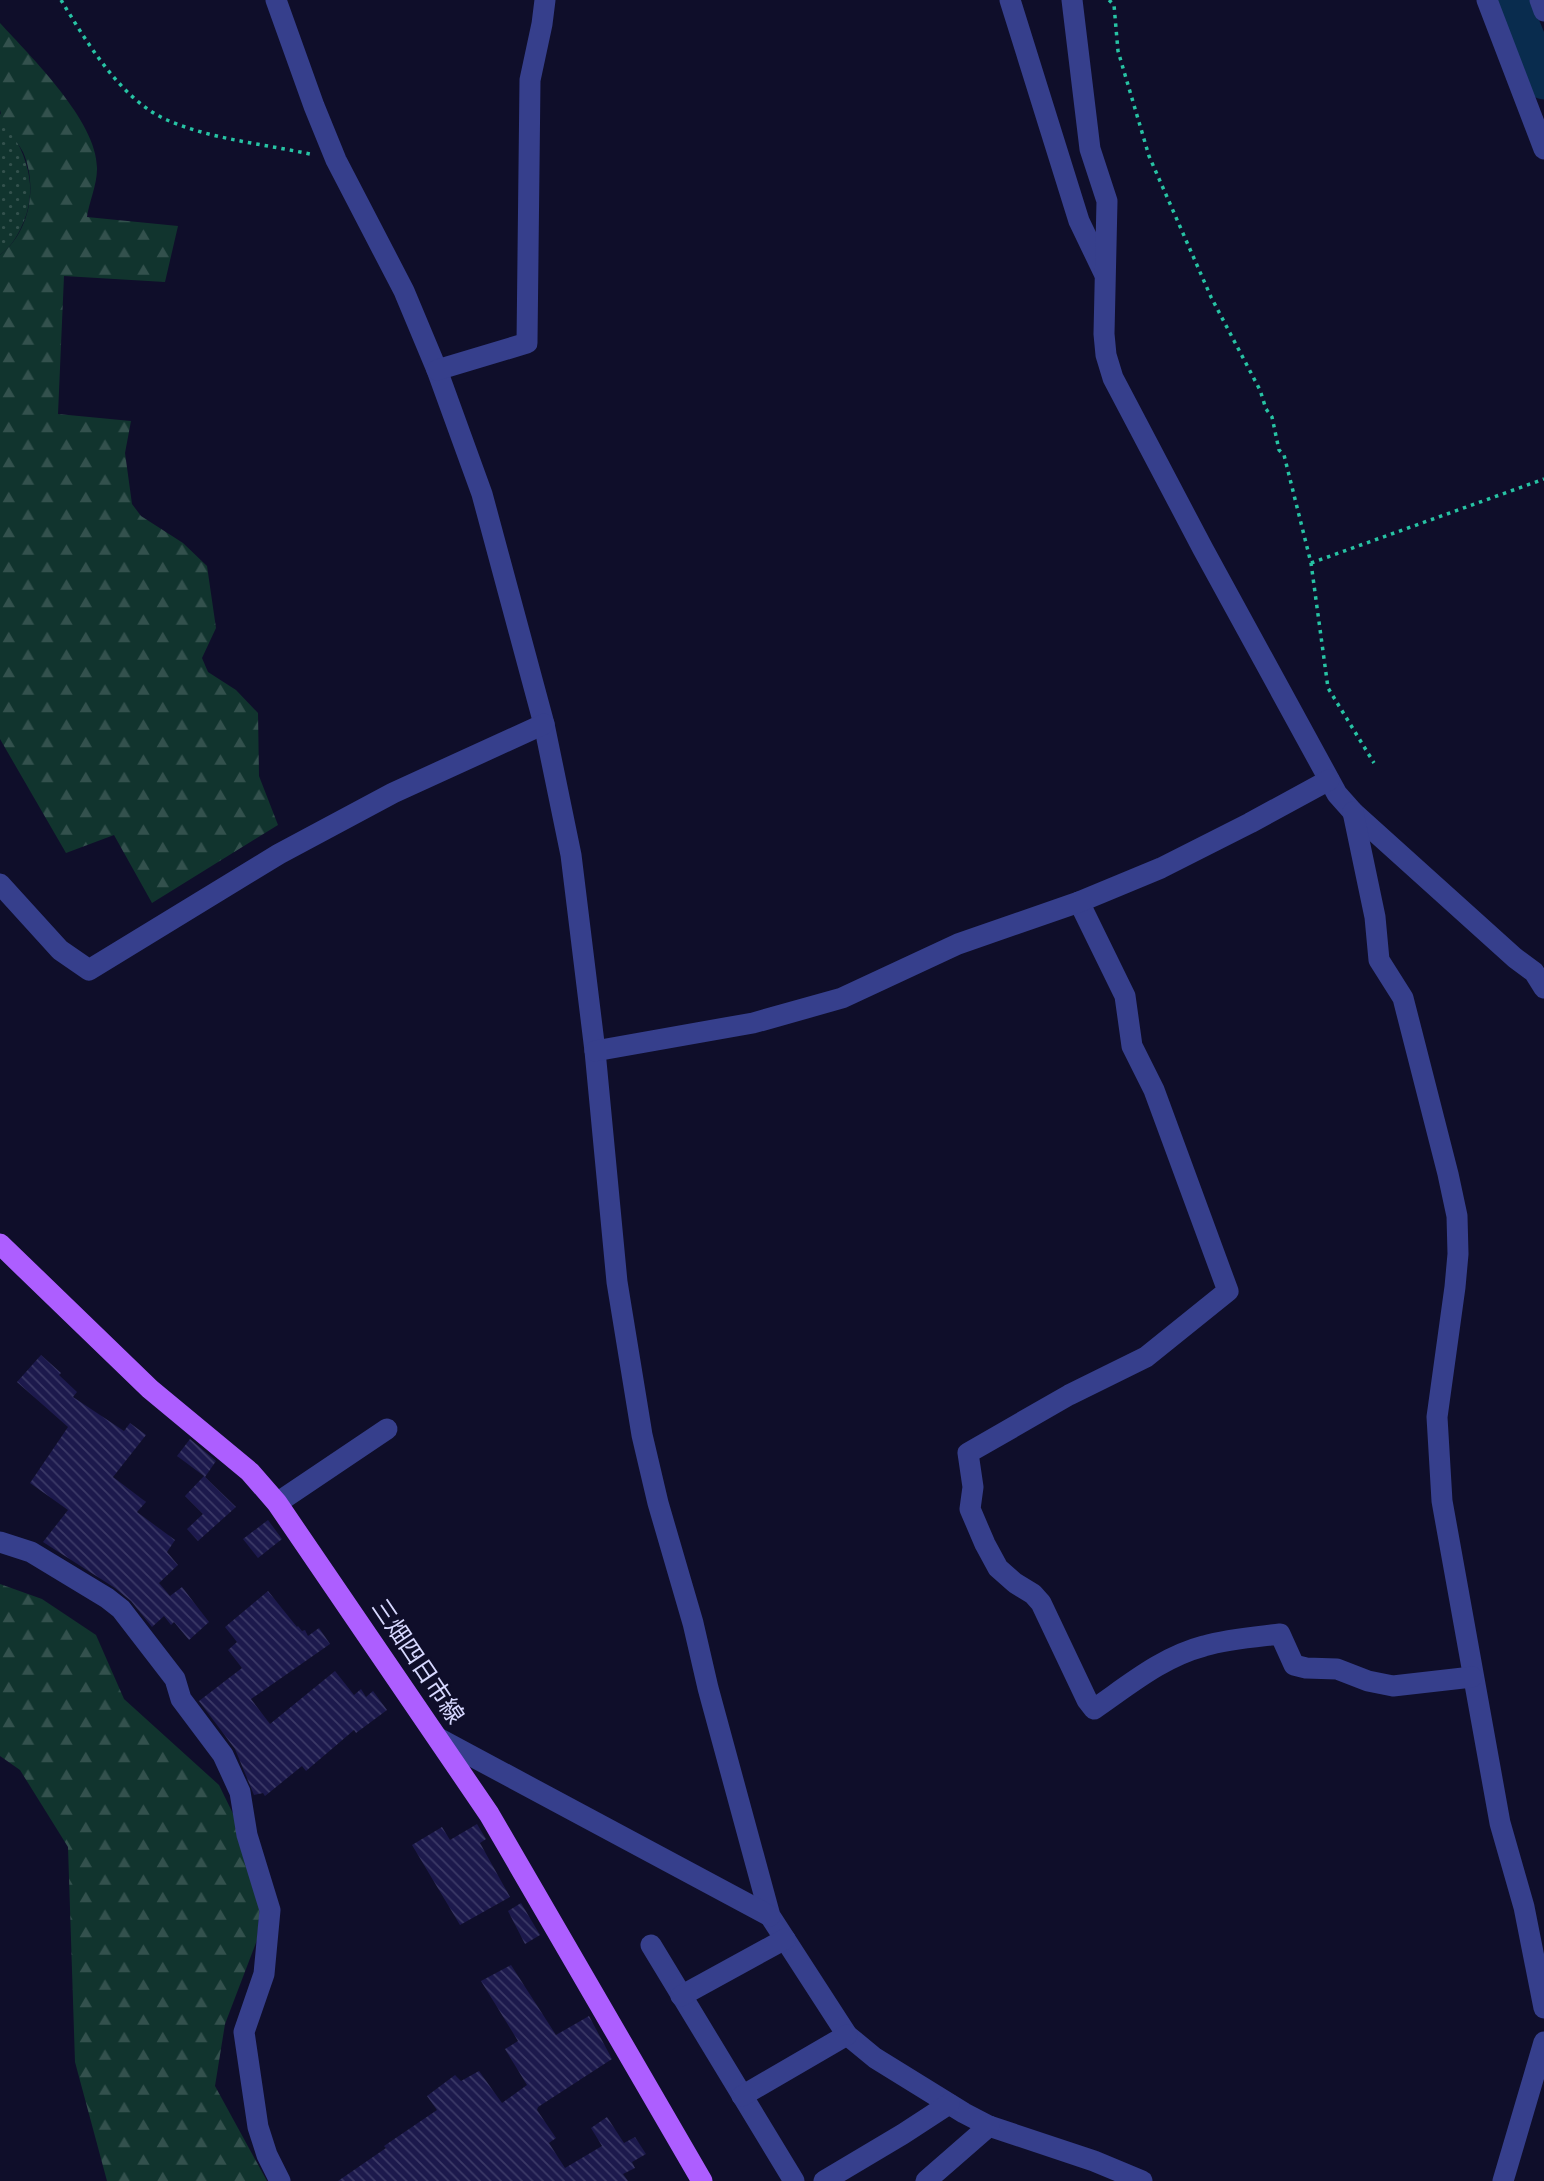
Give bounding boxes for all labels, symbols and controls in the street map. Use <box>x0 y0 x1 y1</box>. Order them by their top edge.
street label: 三畑四日市線 <box>367 1594 469 1728</box>

